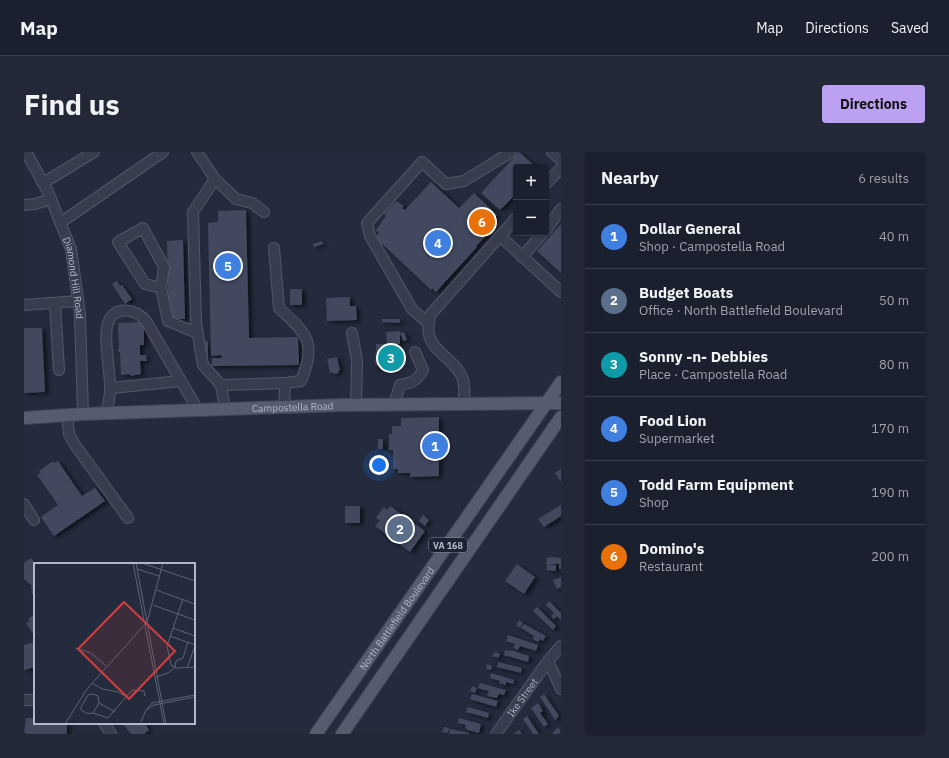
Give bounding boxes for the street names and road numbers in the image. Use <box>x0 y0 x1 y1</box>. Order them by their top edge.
street label: Diamond Hill Road <box>60 235 87 319</box>
street label: Campostella Road <box>252 399 334 415</box>
road number: VA 168 <box>429 538 467 552</box>
street label: North Battlefield Boulevard <box>356 564 437 672</box>
street label: Ike Street <box>504 675 541 719</box>

